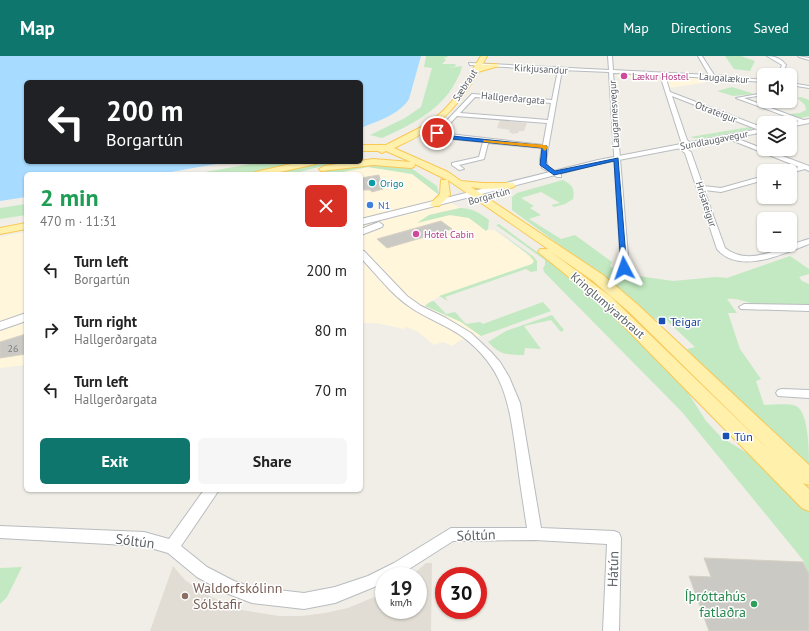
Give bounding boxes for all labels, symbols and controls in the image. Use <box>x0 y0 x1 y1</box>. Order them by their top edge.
text: Map <box>20 16 55 40</box>
text: Map <box>623 19 649 37</box>
text: Directions <box>671 19 731 37</box>
text: Saved <box>753 19 789 37</box>
street label: Kirkjusandur <box>514 61 569 77</box>
street label: Sæbraut <box>450 66 481 104</box>
map controls <box>757 68 797 252</box>
button: sound <box>757 68 797 108</box>
place label: Lækur Hostel <box>632 70 689 83</box>
street label: Laugalækur <box>699 70 750 86</box>
marker: Lækur Hostel <box>619 71 629 81</box>
street label: Laugarnesvegur <box>606 79 622 148</box>
street label: Hallgerðargata <box>481 89 545 107</box>
text: 200 m <box>106 92 183 129</box>
icon: left <box>40 96 92 148</box>
street label: Otrateigur <box>693 98 739 126</box>
pin <box>420 116 454 150</box>
button: layers <box>757 116 797 156</box>
icon: arrive <box>426 122 448 144</box>
street label: Sundlaugavegur <box>679 127 750 153</box>
text: Borgartún <box>106 128 183 151</box>
button: + <box>757 164 797 204</box>
place label: Origo <box>380 177 404 190</box>
marker: Origo <box>367 178 377 188</box>
street label: Hrísateigur <box>693 180 720 229</box>
text: 2 min <box>40 182 99 213</box>
street label: Borgartún <box>467 184 511 208</box>
button: close <box>305 185 347 227</box>
place label: N1 <box>378 199 390 212</box>
marker: N1 <box>365 200 375 210</box>
button: − <box>757 212 797 252</box>
text: 470 m · 11:31 <box>40 213 117 230</box>
place label: Hotel Cabin <box>424 228 474 241</box>
marker: Hotel Cabin <box>411 229 421 239</box>
position arrow <box>603 247 645 289</box>
text: Turn left <box>74 252 128 271</box>
icon: left <box>40 259 62 281</box>
text: 200 m <box>306 261 347 280</box>
street label: Kringlumýrarbraut <box>568 269 648 341</box>
text: Borgartún <box>74 271 130 288</box>
text: Turn right <box>74 312 137 331</box>
place label: Teigar <box>670 314 701 329</box>
marker: Teigar <box>657 316 667 326</box>
icon: right <box>40 319 62 341</box>
text: 80 m <box>314 321 347 340</box>
text: Hallgerðargata <box>74 331 157 348</box>
house number: 26 <box>8 342 18 355</box>
text: Turn left <box>74 372 128 391</box>
icon: left <box>40 379 62 401</box>
text: 70 m <box>314 381 347 400</box>
text: Hallgerðargata <box>74 391 157 408</box>
place label: Tún <box>734 429 753 444</box>
marker: Tún <box>721 431 731 441</box>
button: Exit <box>40 438 190 484</box>
button: Share <box>198 438 347 484</box>
street label: Sóltún <box>456 525 496 545</box>
street label: Sóltún <box>115 530 155 552</box>
street label: Hátún <box>603 551 623 587</box>
speed limit sign: 30 <box>435 567 487 619</box>
text: 19 <box>390 575 412 601</box>
place label: Waldorfskólinn Sólstafir <box>193 579 282 613</box>
place label: Íþróttahús fatlaðra <box>685 587 746 621</box>
marker: Waldorfskólinn Sólstafir <box>180 591 190 601</box>
text: km/h <box>390 596 412 609</box>
marker: Íþróttahús fatlaðra <box>749 599 759 609</box>

